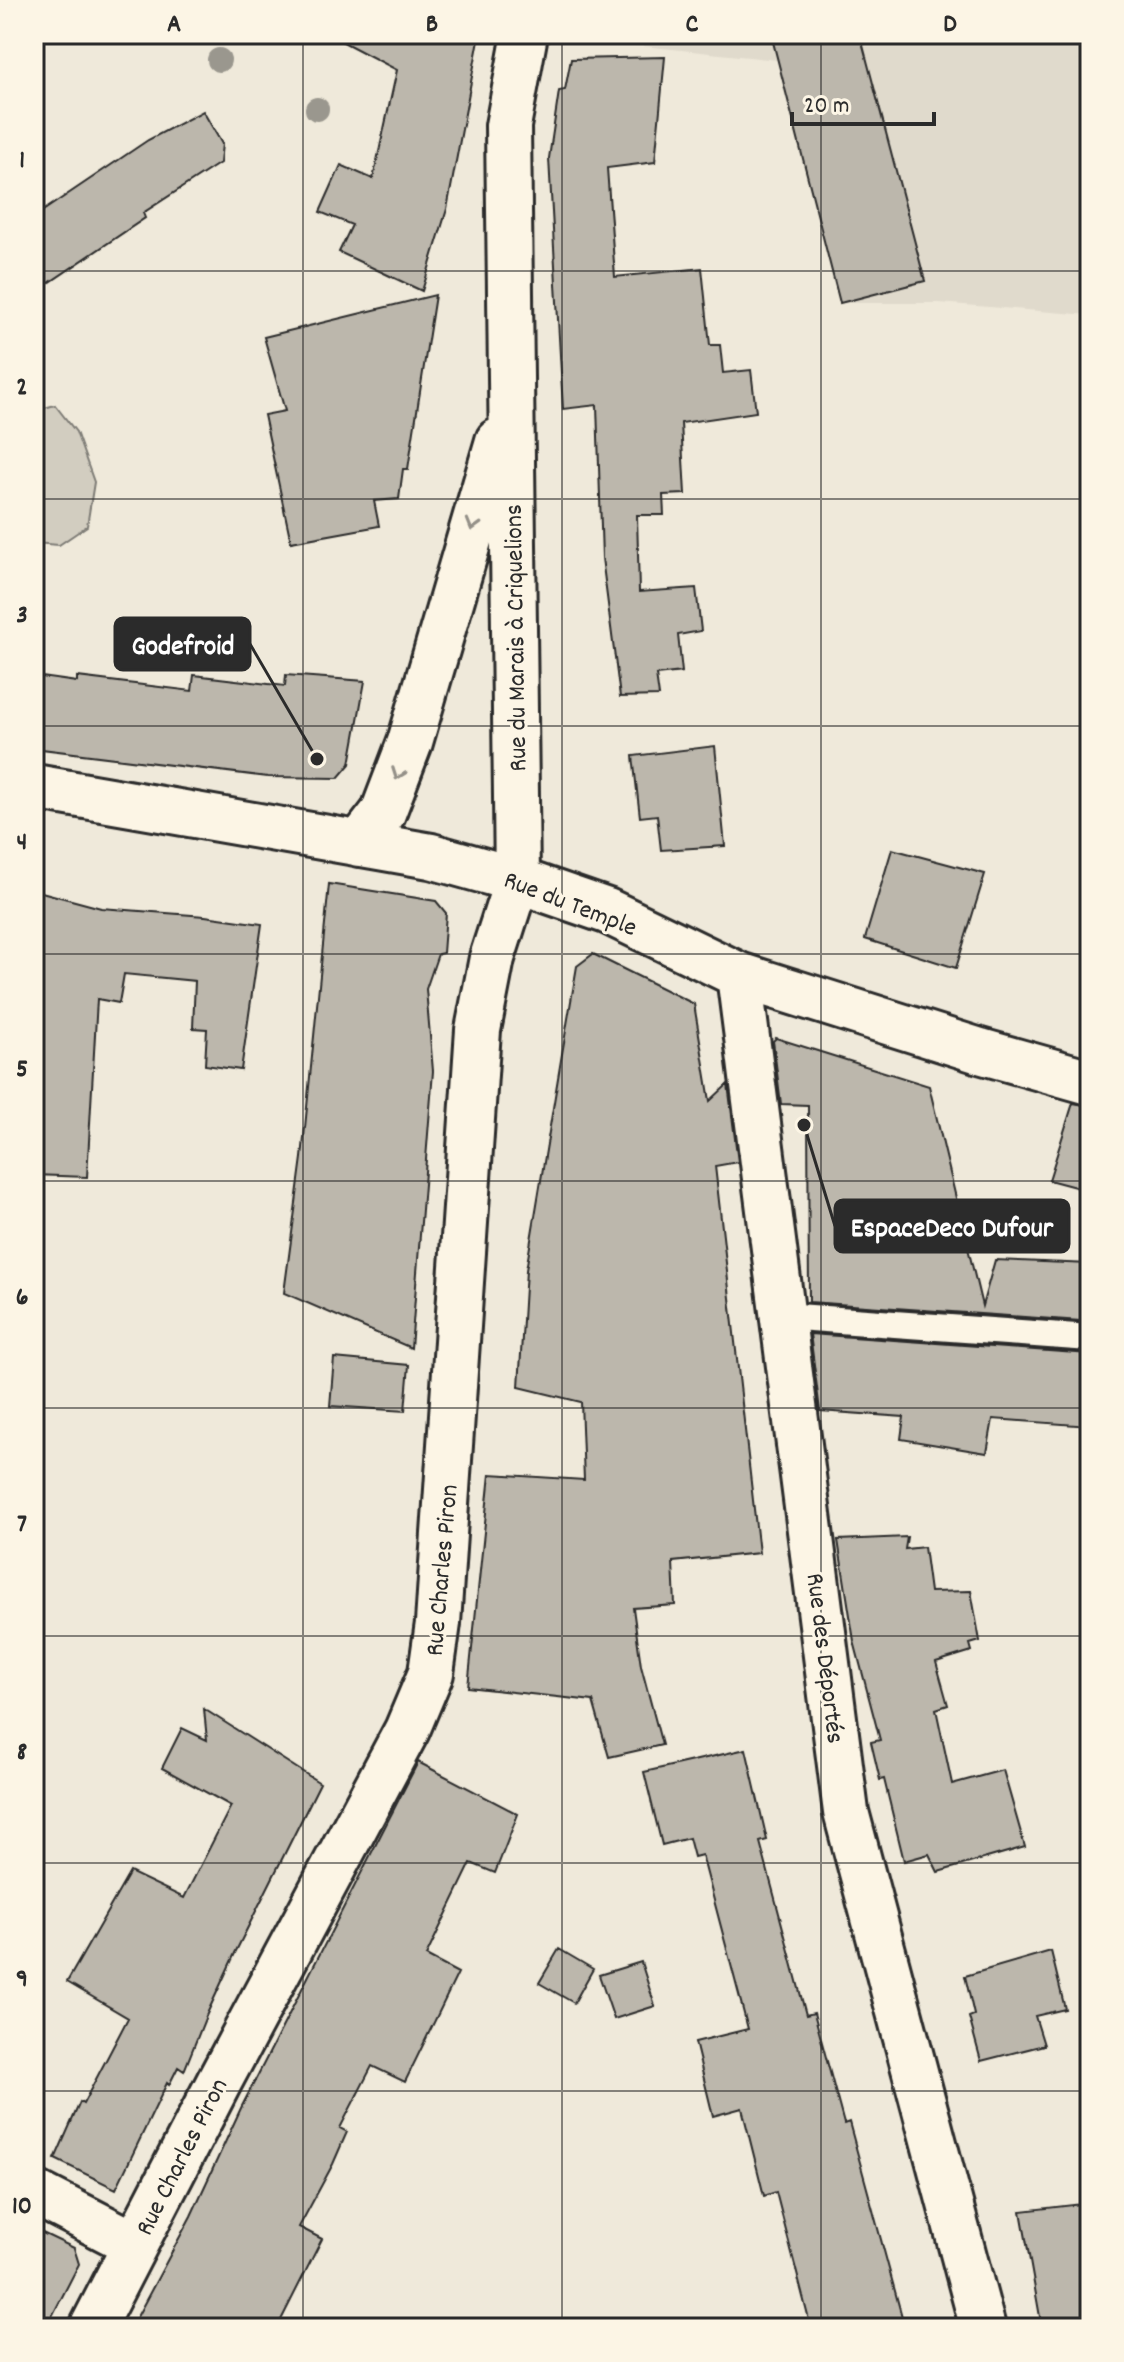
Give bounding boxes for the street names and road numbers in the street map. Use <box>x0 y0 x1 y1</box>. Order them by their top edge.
street label: Rue du Marais à Criquelions <box>497 504 538 772</box>
street label: Rue du Temple <box>498 863 642 948</box>
street label: Rue Charles Piron <box>418 1483 469 1658</box>
street label: Rue des Déportés <box>795 1571 852 1746</box>
street label: Rue Charles Piron <box>128 2072 239 2243</box>

